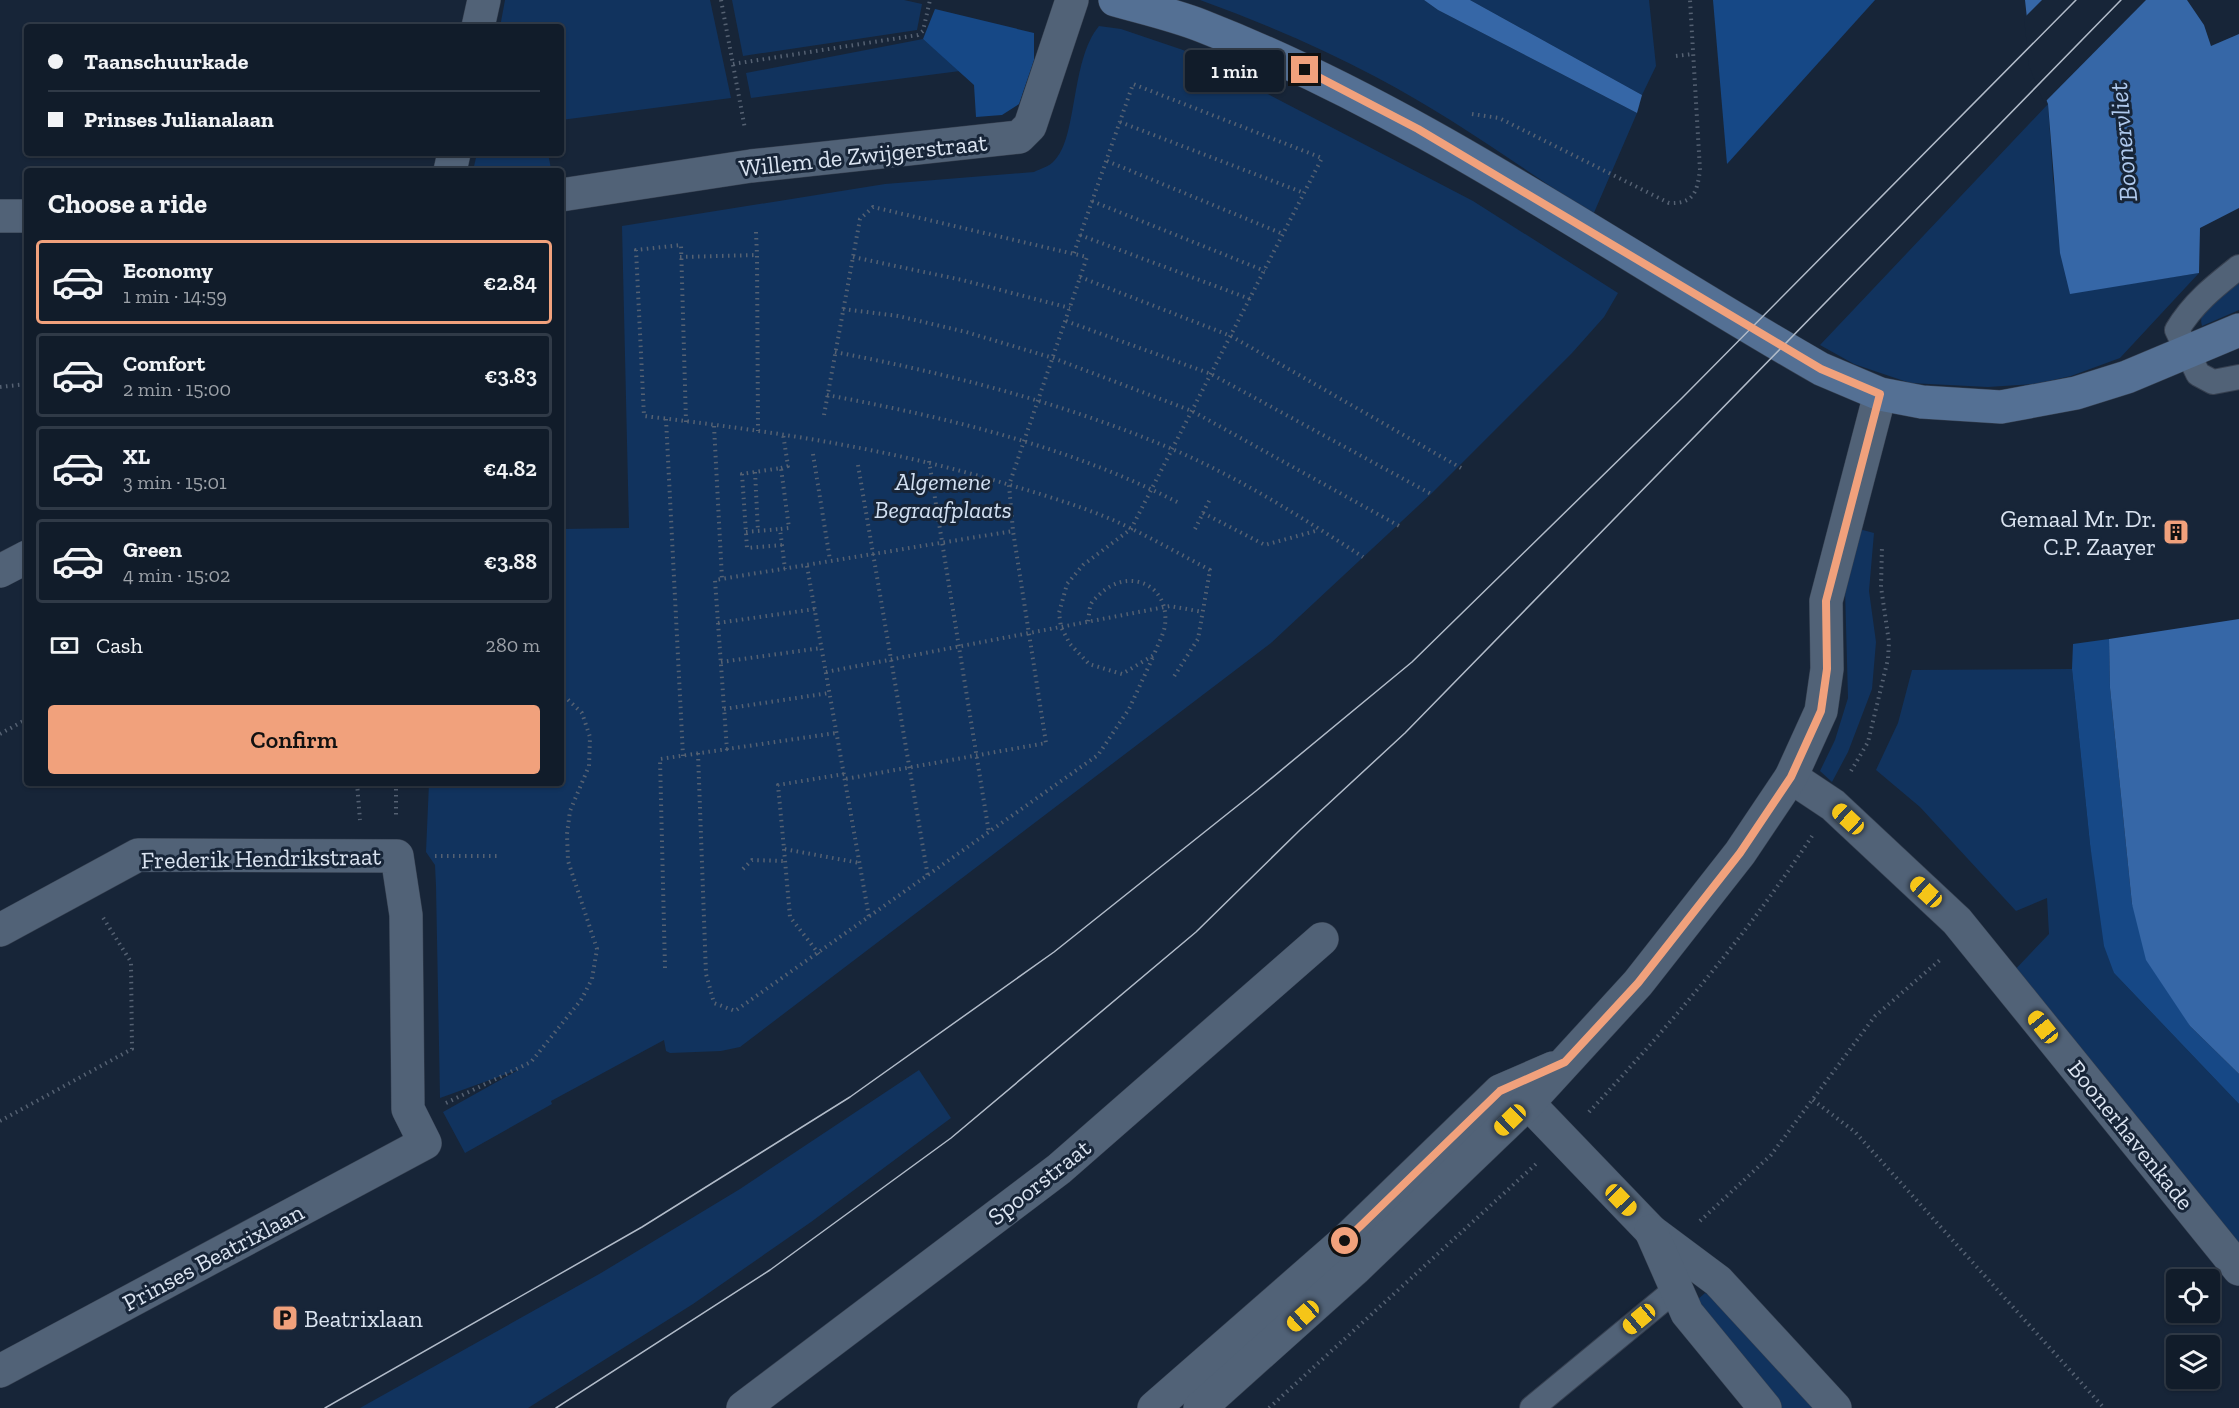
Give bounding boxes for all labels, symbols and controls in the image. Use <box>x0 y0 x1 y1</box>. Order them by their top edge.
text: Taanschuurkade <box>84 48 248 75</box>
callout: 1 min <box>1185 49 1284 91</box>
route end <box>1291 56 1318 83</box>
text: 1 min <box>1211 59 1258 83</box>
water label: Boonervliet <box>2102 81 2144 203</box>
text: Prinses Julianalaan <box>84 106 274 133</box>
street label: Willem de Zwijgerstraat <box>738 128 989 182</box>
text: Choose a ride <box>48 188 207 220</box>
icon: car <box>51 255 105 309</box>
text: Economy <box>123 257 213 284</box>
text: €2.84 <box>483 269 537 296</box>
text: 1 min · 14:59 <box>123 284 227 308</box>
icon: car <box>51 348 105 402</box>
text: Comfort <box>123 350 205 377</box>
text: €3.83 <box>484 362 537 389</box>
text: 2 min · 15:00 <box>123 377 231 401</box>
icon: car <box>51 441 105 495</box>
text: XL <box>123 443 150 470</box>
text: €4.82 <box>483 455 537 482</box>
park label: Algemene Begraafplaats <box>874 467 1012 524</box>
text: 3 min · 15:01 <box>123 470 227 494</box>
place label: Gemaal Mr. Dr. C.P. Zaayer <box>2000 504 2156 561</box>
building icon: Gemaal Mr. Dr. C.P. Zaayer <box>2161 517 2191 547</box>
icon: car <box>51 534 105 588</box>
text: Green <box>123 536 182 563</box>
text: €3.88 <box>484 548 537 575</box>
text: 4 min · 15:02 <box>123 563 230 587</box>
icon: cash <box>48 629 81 662</box>
text: Cash <box>96 632 143 659</box>
text: 280 m <box>486 633 540 657</box>
button: Confirm <box>48 705 540 774</box>
car <box>1829 800 1867 838</box>
street label: Frederik Hendrikstraat <box>140 841 382 875</box>
car <box>1907 873 1945 911</box>
car <box>2025 1007 2061 1047</box>
street label: Boonerhavenkade <box>2062 1054 2200 1216</box>
car <box>1491 1101 1529 1139</box>
street label: Spoorstraat <box>982 1133 1096 1231</box>
car <box>1602 1181 1640 1219</box>
street label: Prinses Beatrixlaan <box>118 1197 309 1317</box>
route start <box>1331 1227 1358 1254</box>
map controls <box>2166 1269 2220 1389</box>
button: locate <box>2166 1269 2220 1323</box>
car <box>1284 1297 1322 1335</box>
car <box>1619 1301 1659 1337</box>
parking icon: Beatrixlaan <box>270 1303 300 1333</box>
place label: Beatrixlaan <box>304 1304 423 1333</box>
button: layers <box>2166 1335 2220 1389</box>

